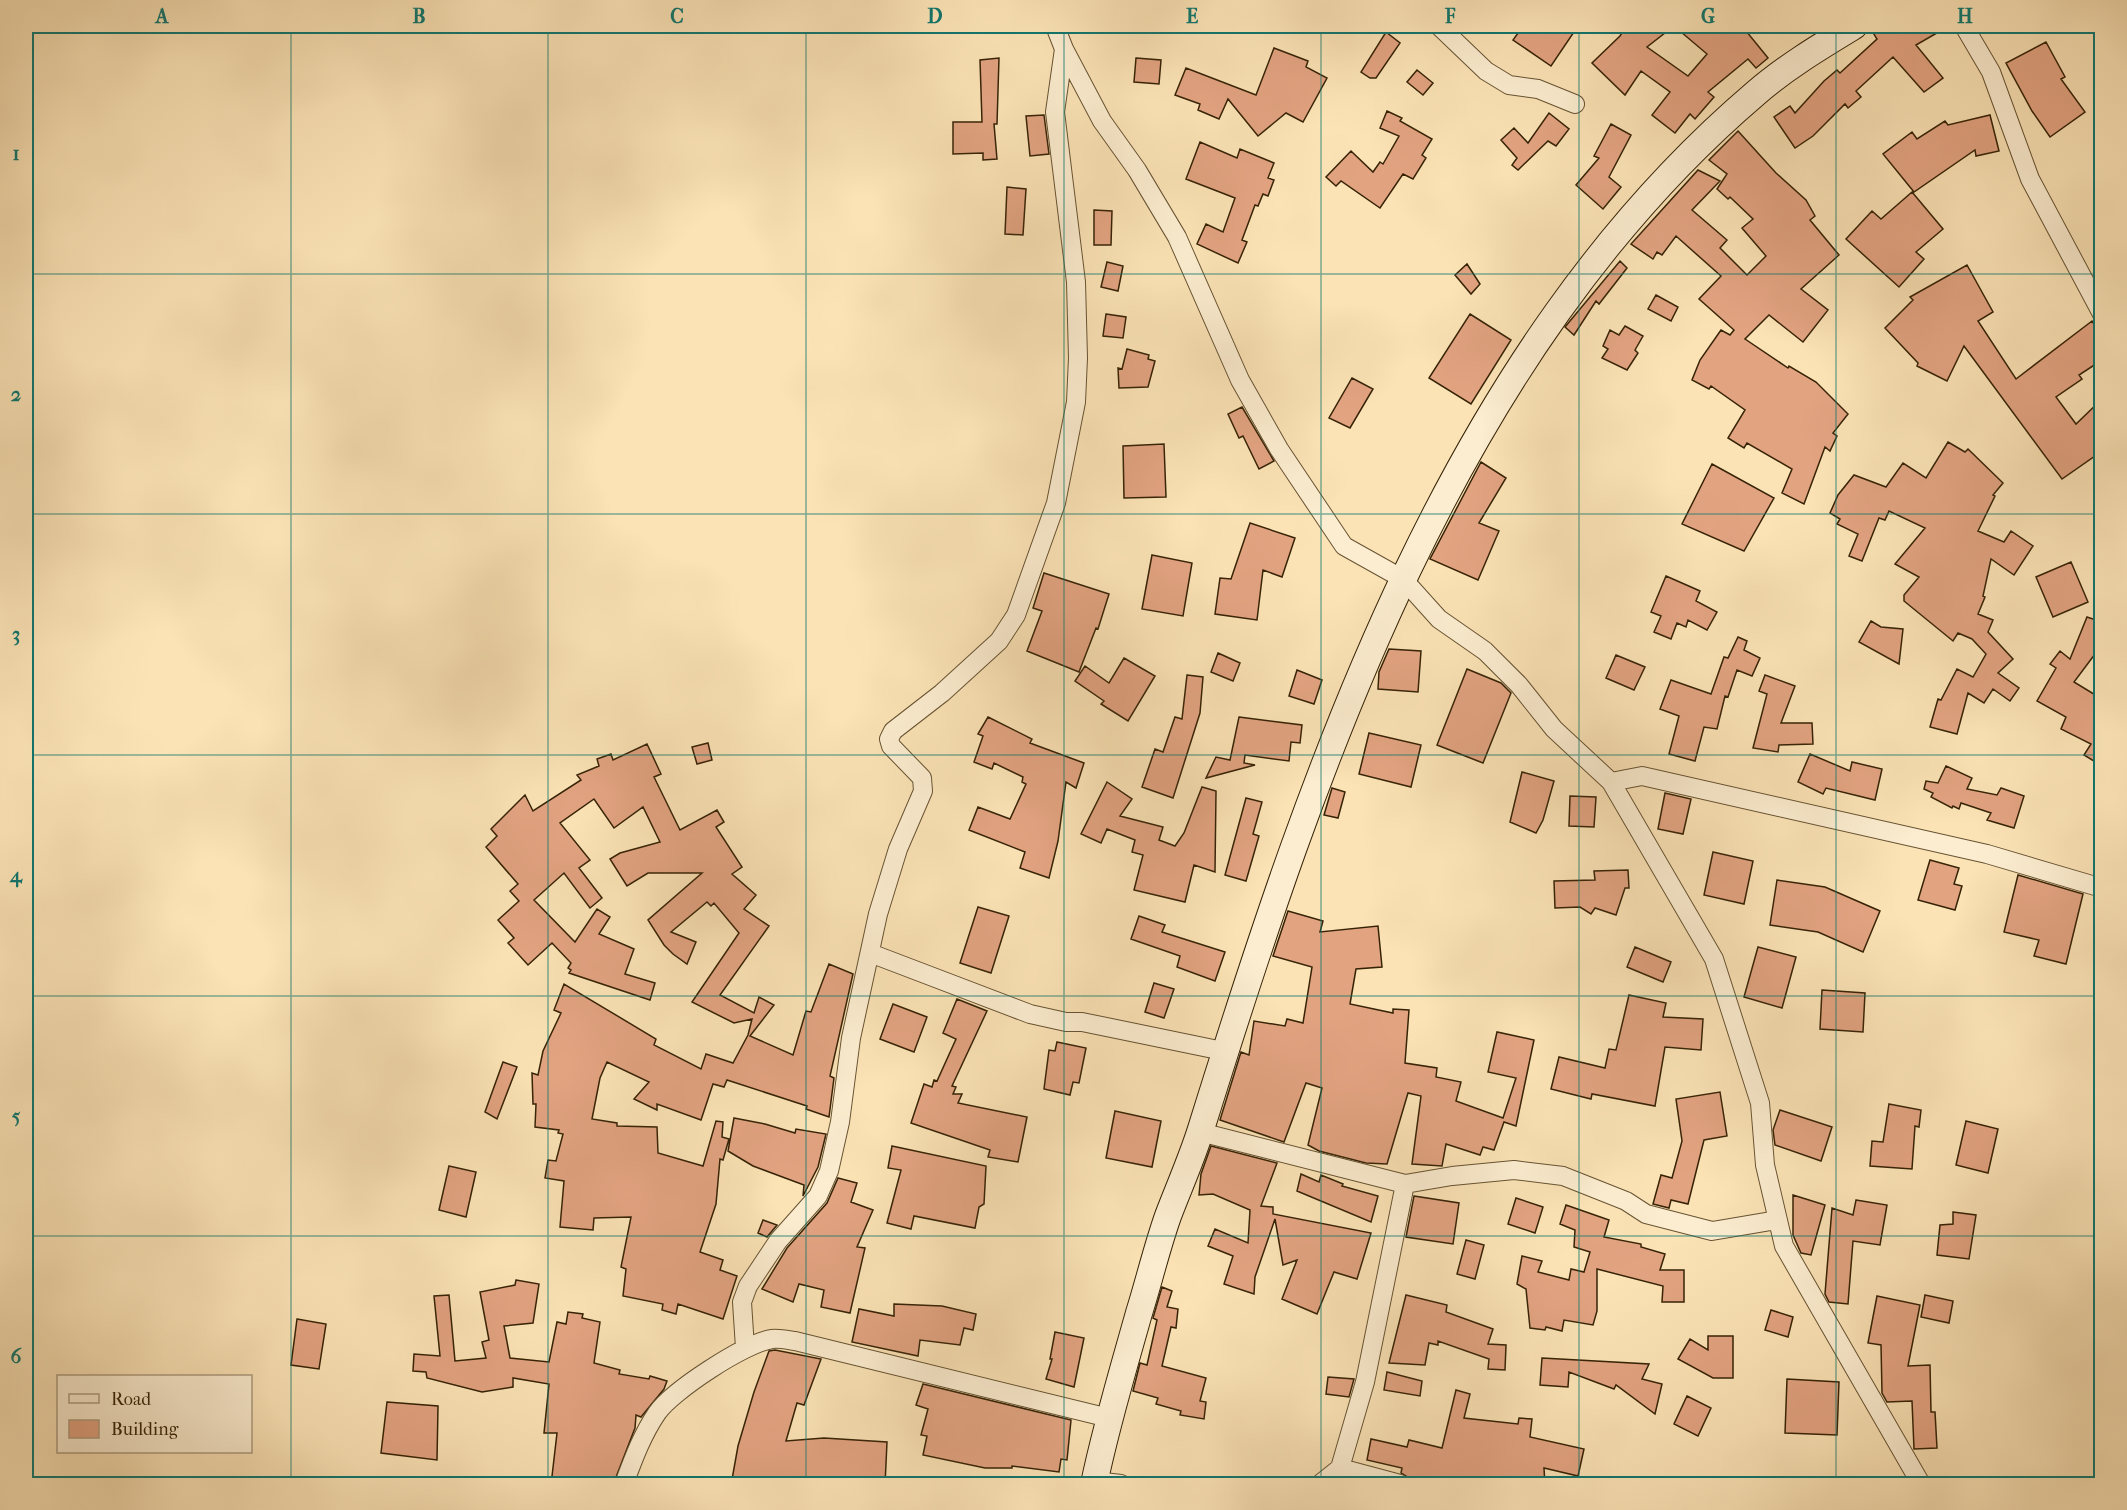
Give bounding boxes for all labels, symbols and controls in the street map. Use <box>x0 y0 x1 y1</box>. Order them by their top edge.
text: A <box>154 5 170 28</box>
text: B <box>412 5 426 28</box>
text: C <box>670 5 684 28</box>
text: D <box>927 5 943 28</box>
text: E <box>1186 5 1198 28</box>
text: F <box>1444 5 1456 28</box>
text: G <box>1701 5 1715 28</box>
text: H <box>1957 5 1973 28</box>
text: 1 <box>12 142 20 165</box>
text: 2 <box>11 383 21 406</box>
text: 3 <box>12 623 20 646</box>
text: 4 <box>9 864 23 888</box>
text: 5 <box>12 1105 21 1128</box>
text: 6 <box>11 1345 23 1368</box>
legend <box>57 1375 252 1453</box>
text: Road <box>111 1389 151 1410</box>
text: Building <box>111 1419 179 1440</box>

